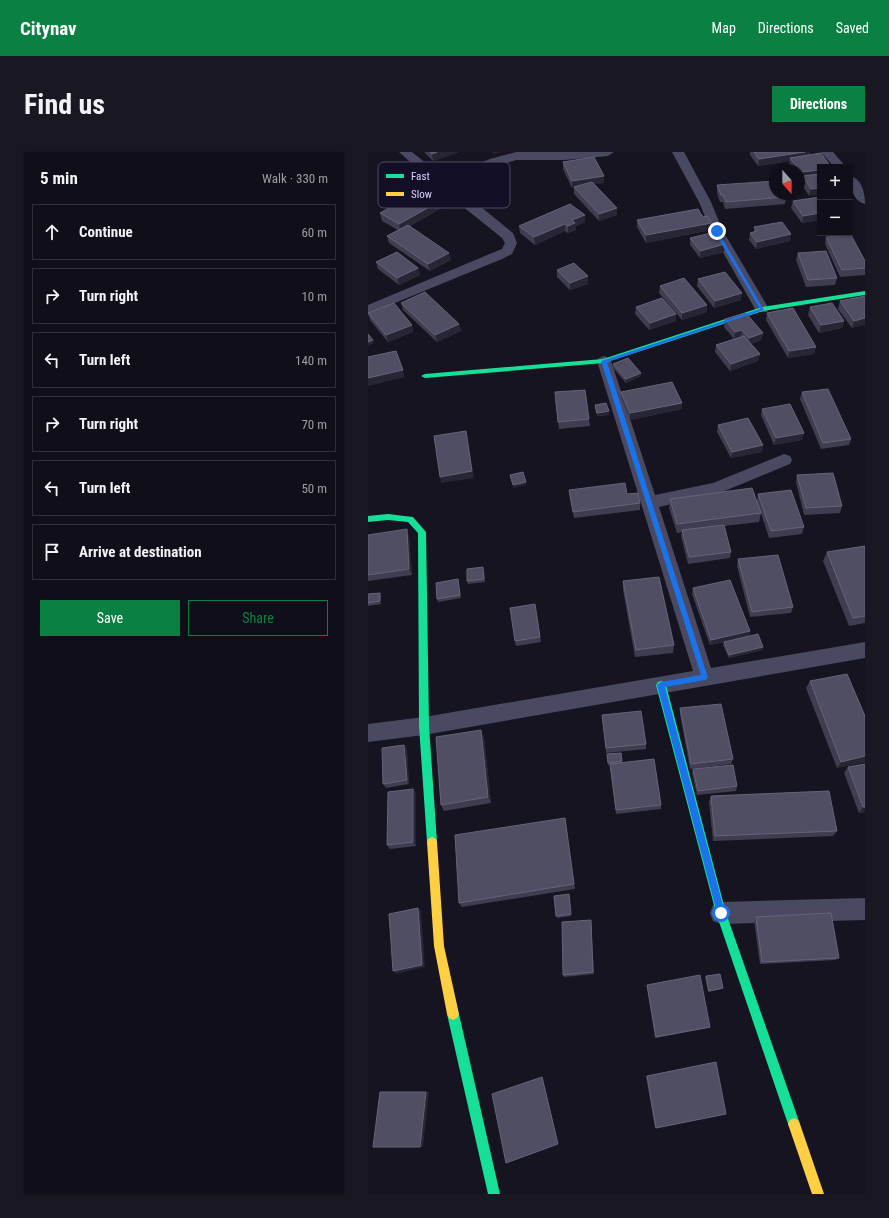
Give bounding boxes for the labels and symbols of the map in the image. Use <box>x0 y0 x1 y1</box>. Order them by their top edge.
legend <box>378 162 510 208</box>
north arrow <box>769 164 805 200</box>
text: Fast <box>411 170 430 183</box>
text: Slow <box>411 188 432 201</box>
route end <box>708 222 726 240</box>
route start <box>712 904 730 922</box>

